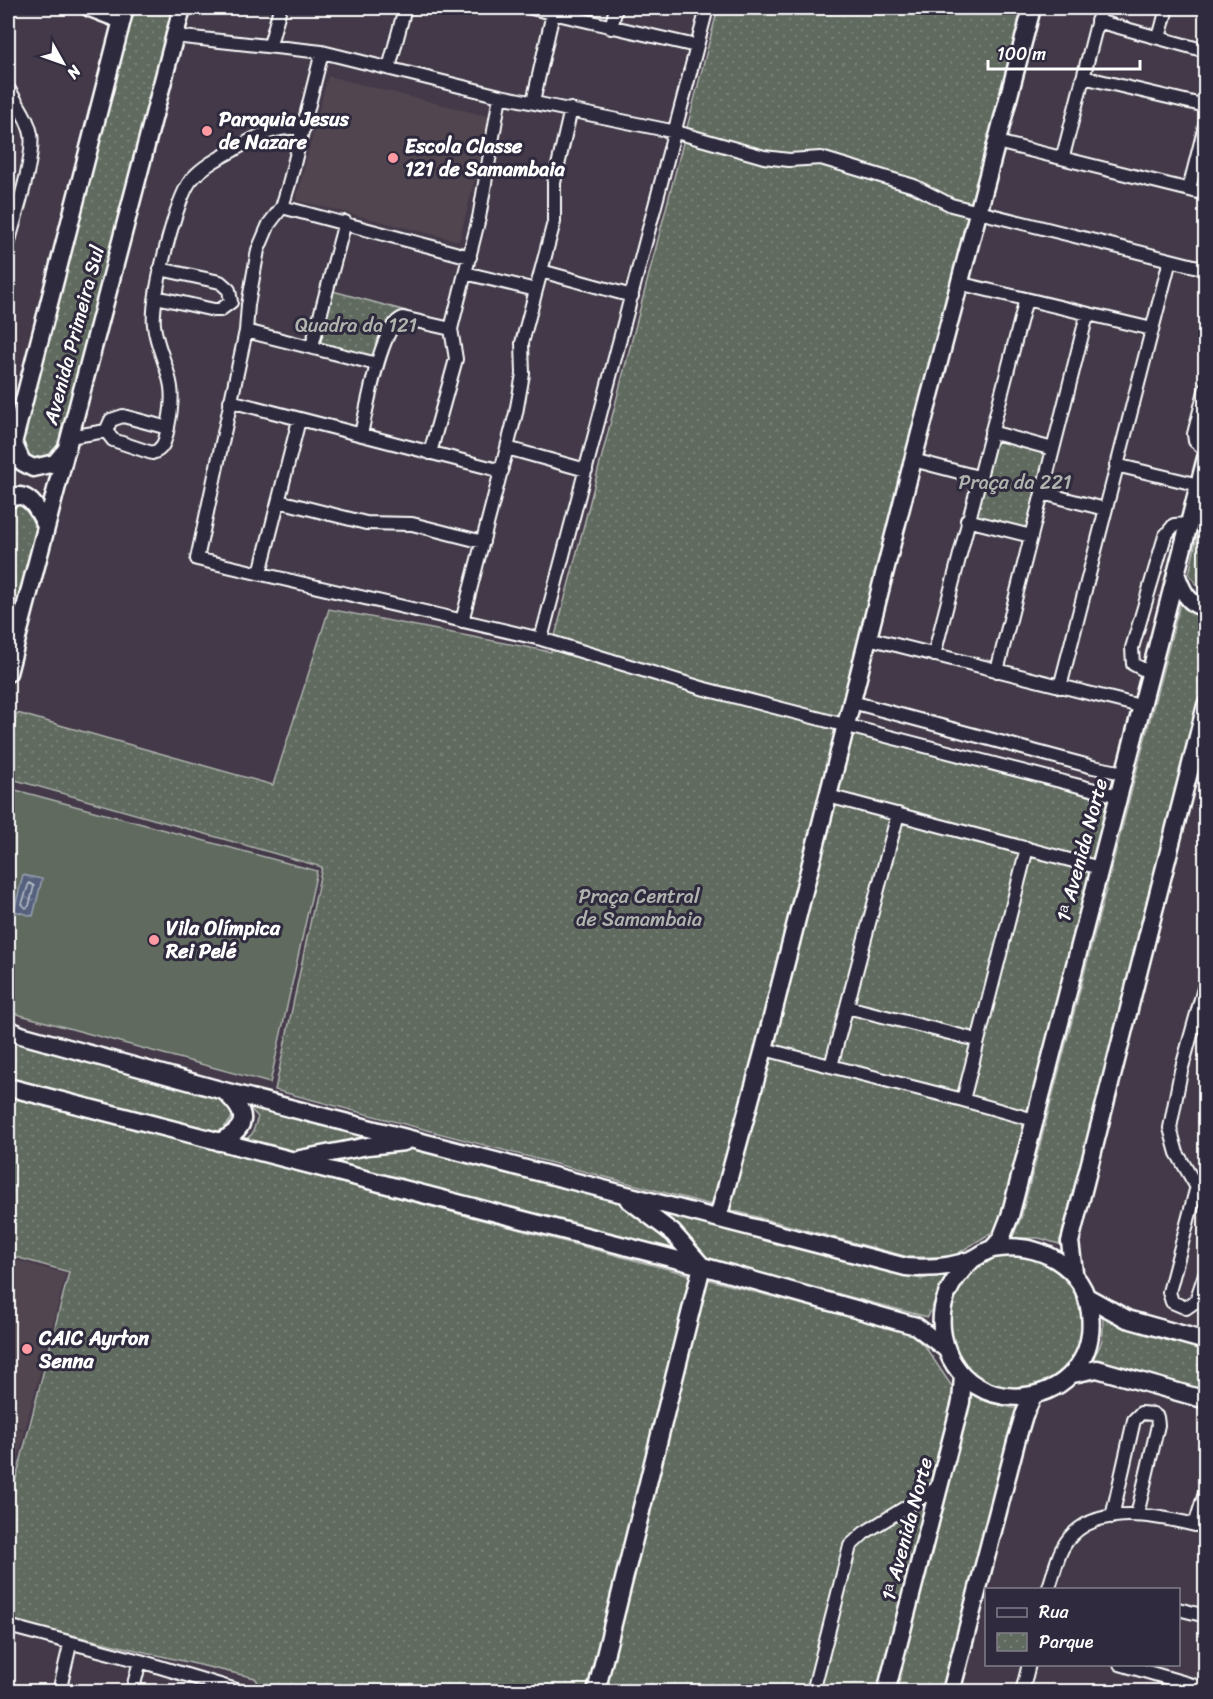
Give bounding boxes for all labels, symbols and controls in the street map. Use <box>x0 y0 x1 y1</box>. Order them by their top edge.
north arrow <box>33 33 93 93</box>
scale bar <box>988 33 1140 71</box>
text: 100 m <box>997 38 1046 70</box>
text: N <box>59 58 89 87</box>
place label: Paroquia Jesus de Nazare <box>219 102 350 160</box>
marker: Paroquia Jesus de Nazare <box>200 124 214 138</box>
place label: Escola Classe 121 de Samambaia <box>405 129 566 187</box>
marker: Escola Classe 121 de Samambaia <box>386 151 400 165</box>
street label: Avenida Primeira Sul <box>33 240 115 429</box>
park label: Quadra da 121 <box>295 308 417 343</box>
park label: Praça da 221 <box>958 465 1072 500</box>
street label: 1ᵃ Avenida Norte <box>1046 774 1118 926</box>
park label: Praça Central de Samambaia <box>576 879 702 937</box>
place label: Vila Olímpica Rei Pelé <box>165 911 281 969</box>
marker: Vila Olímpica Rei Pelé <box>147 933 161 947</box>
place label: CAIC Ayrton Senna <box>38 1321 149 1379</box>
marker: CAIC Ayrton Senna <box>20 1342 34 1356</box>
street label: 1ᵃ Avenida Norte <box>871 1453 943 1605</box>
legend <box>985 1588 1180 1666</box>
text: Rua <box>1039 1596 1070 1628</box>
text: Parque <box>1039 1626 1094 1658</box>

